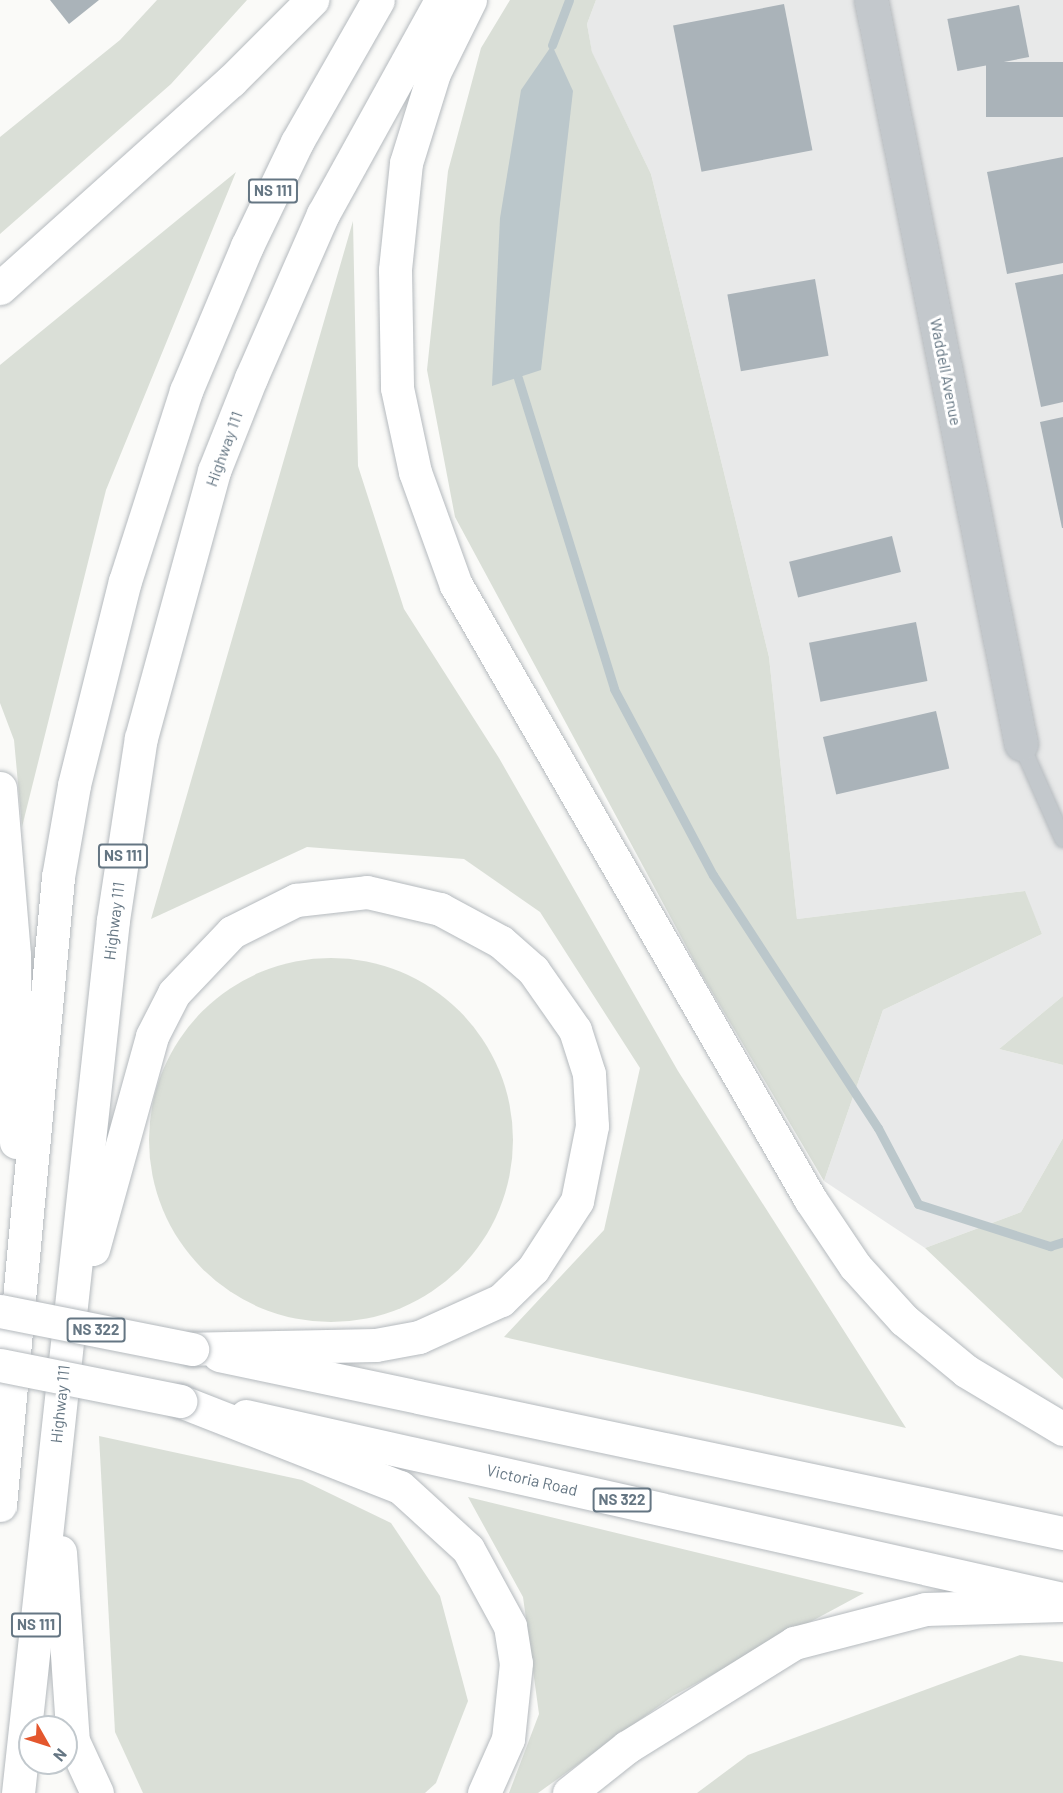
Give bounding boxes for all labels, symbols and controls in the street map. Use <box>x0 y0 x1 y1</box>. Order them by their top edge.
road number: NS 111 <box>248 179 298 203</box>
street label: Waddell Avenue <box>926 317 966 427</box>
street label: Highway 111 <box>202 409 246 489</box>
road number: NS 111 <box>98 844 148 868</box>
street label: Highway 111 <box>100 881 128 961</box>
road number: NS 322 <box>66 1318 126 1342</box>
street label: Highway 111 <box>46 1364 74 1444</box>
street label: Victoria Road <box>485 1460 579 1500</box>
road number: NS 322 <box>592 1488 652 1512</box>
road number: NS 111 <box>10 1613 62 1637</box>
north arrow <box>18 1715 78 1775</box>
text: N <box>50 1745 72 1765</box>

